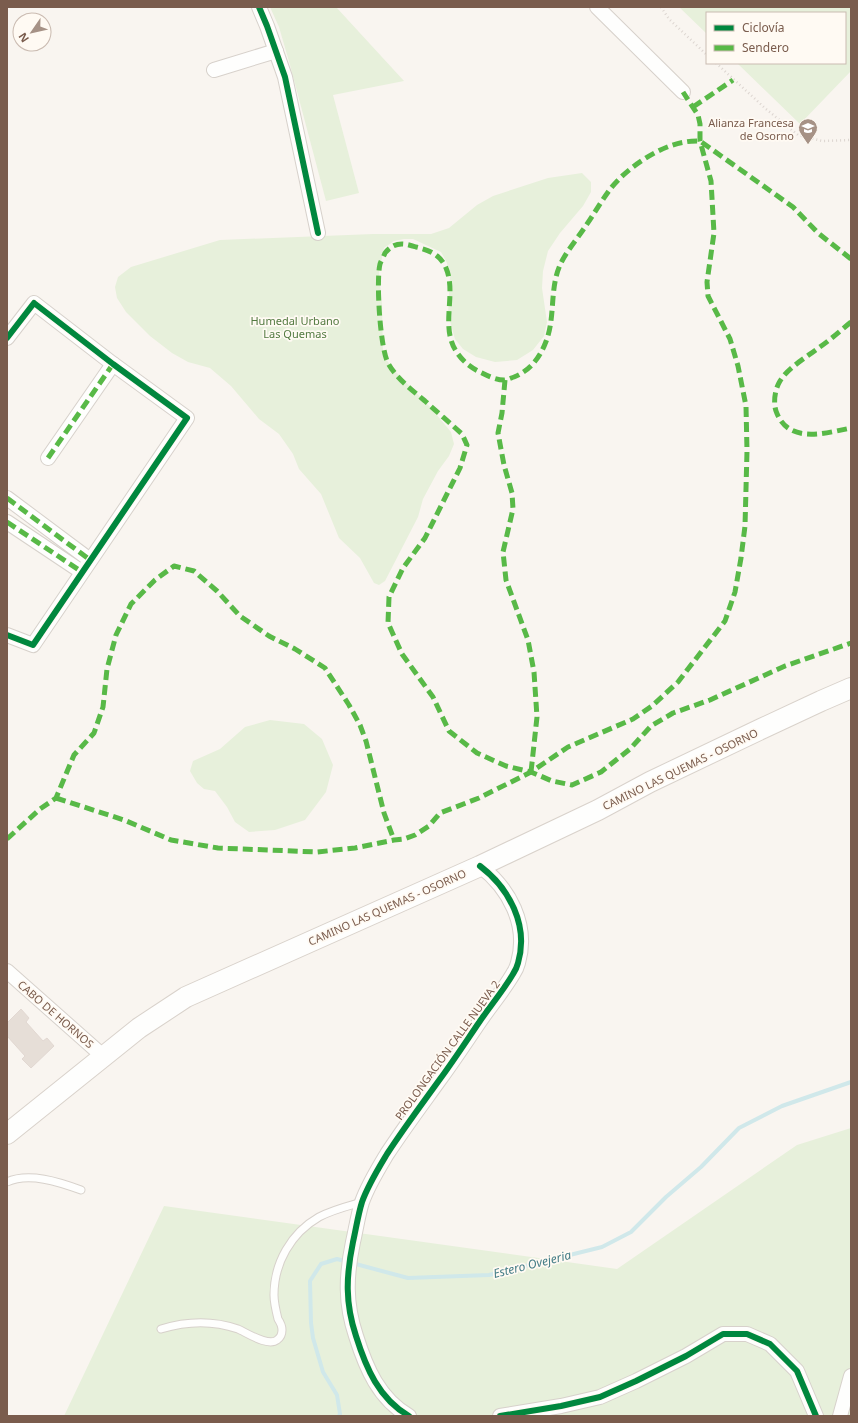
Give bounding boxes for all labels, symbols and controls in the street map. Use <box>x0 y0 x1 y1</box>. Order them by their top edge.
north arrow <box>12 12 52 52</box>
legend <box>706 12 846 64</box>
text: Ciclovía <box>742 19 784 36</box>
text: N <box>15 30 32 46</box>
text: Sendero <box>742 39 789 56</box>
place label: Alianza Francesa de Osorno <box>708 115 794 143</box>
school or university icon: Alianza Francesa de Osorno <box>797 117 819 145</box>
park label: Humedal Urbano Las Quemas <box>250 313 340 341</box>
street label: CAMINO LAS QUEMAS - OSORNO <box>600 725 760 813</box>
street label: CAMINO LAS QUEMAS - OSORNO <box>306 865 468 949</box>
street label: CABO DE HORNOS <box>15 977 97 1051</box>
street label: PROLONGACIÓN CALLE NUEVA 2 <box>391 977 503 1123</box>
water label: Estero Ovejeria <box>491 1246 573 1282</box>

